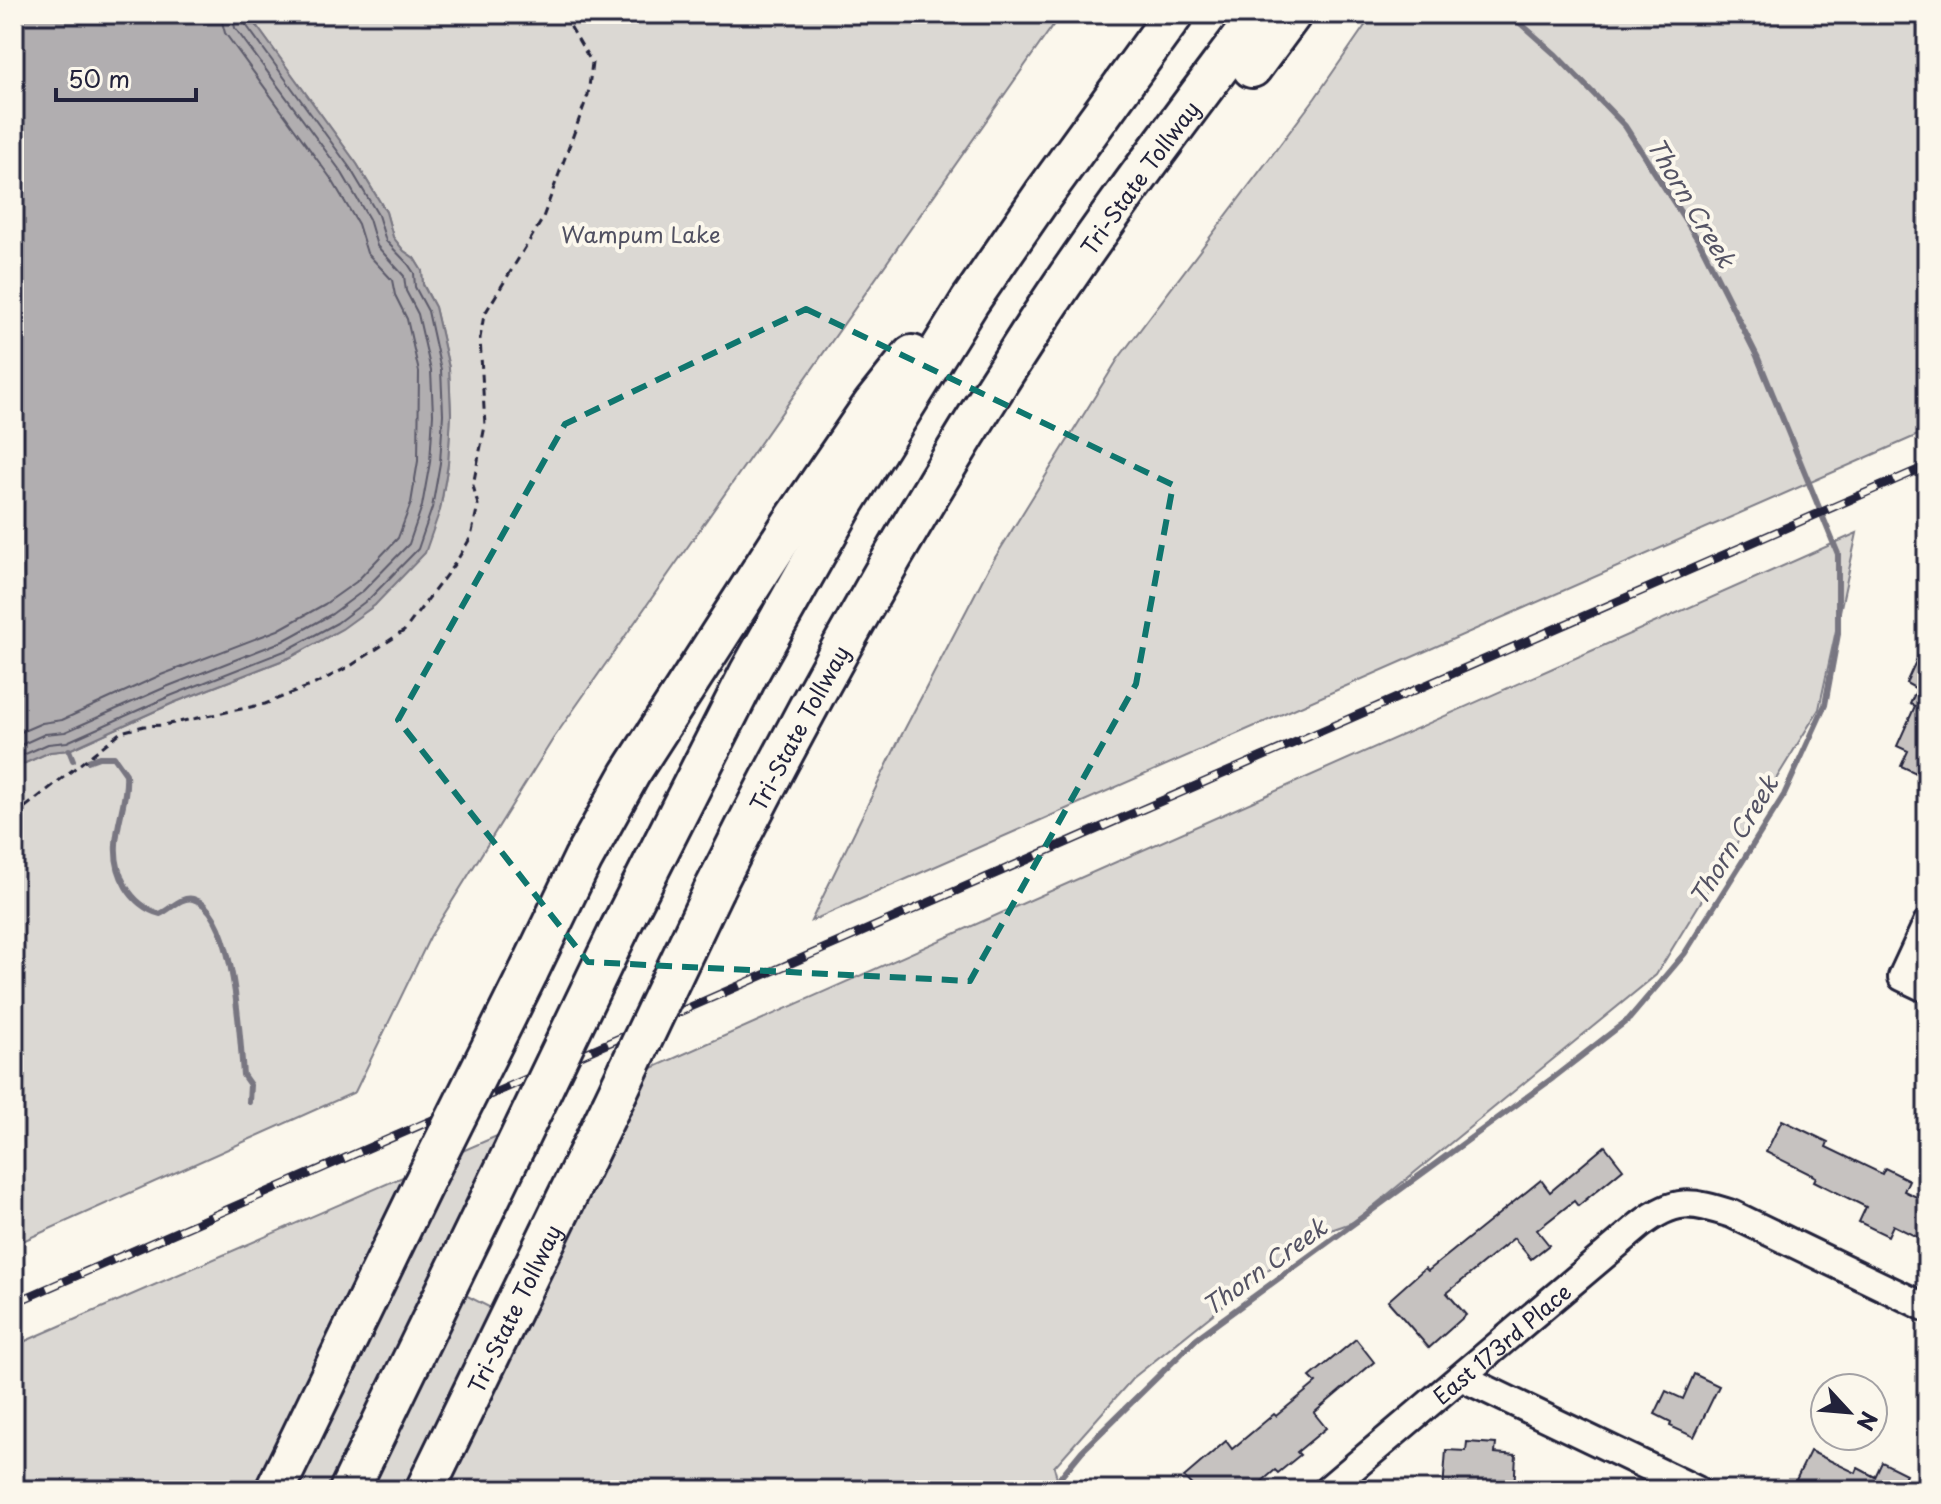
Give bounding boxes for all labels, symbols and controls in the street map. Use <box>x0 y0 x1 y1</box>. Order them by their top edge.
scale bar <box>56 52 196 102</box>
text: 50 m <box>68 60 130 96</box>
street label: Tri-State Tollway <box>1071 93 1206 261</box>
water label: Thorn Creek <box>1639 130 1746 275</box>
park label: Wampum Lake <box>561 217 721 250</box>
street label: Tri-State Tollway <box>740 639 856 816</box>
water label: Thorn Creek <box>1680 767 1787 912</box>
water label: Thorn Creek <box>1194 1208 1335 1324</box>
street label: Tri-State Tollway <box>458 1218 568 1398</box>
street label: East 173rd Place <box>1425 1274 1577 1411</box>
north arrow <box>1809 1372 1889 1452</box>
text: N <box>1850 1406 1887 1436</box>

